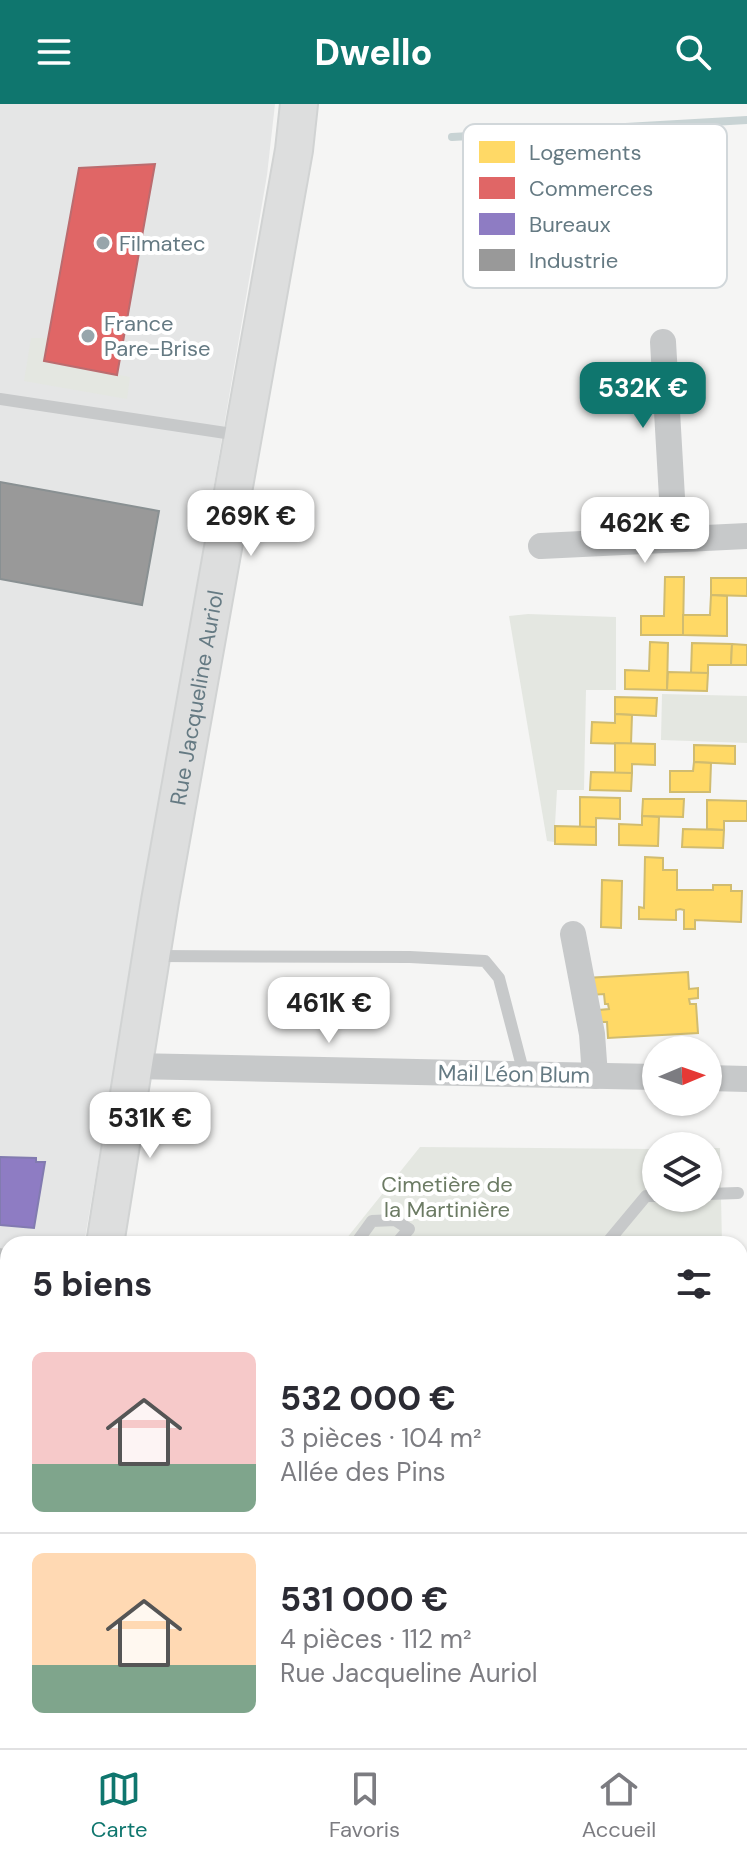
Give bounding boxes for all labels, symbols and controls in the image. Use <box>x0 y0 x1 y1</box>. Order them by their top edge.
text: Dwello <box>315 29 432 76</box>
icon: menu <box>32 30 76 74</box>
icon: search <box>671 30 715 74</box>
legend <box>463 124 727 288</box>
text: Logements <box>529 138 641 167</box>
text: Commerces <box>529 174 653 203</box>
text: Bureaux <box>529 210 611 239</box>
place label: Filmatec <box>119 229 206 258</box>
marker: Filmatec <box>94 234 112 252</box>
text: Industrie <box>529 246 618 275</box>
place label: France Pare-Brise <box>104 309 211 363</box>
marker: France Pare-Brise <box>79 327 97 345</box>
pin: 532K € <box>578 362 708 430</box>
text: 532K € <box>598 371 688 405</box>
pin: 269K € <box>186 490 316 558</box>
pin: 462K € <box>580 497 710 565</box>
text: 269K € <box>205 499 297 533</box>
text: 462K € <box>599 506 691 540</box>
street label: Rue Jacqueline Auriol <box>163 588 230 807</box>
pin: 461K € <box>264 977 394 1045</box>
text: 461K € <box>286 986 372 1020</box>
north arrow <box>642 1036 722 1116</box>
map controls <box>642 1036 722 1212</box>
street label: Mail Léon Blum <box>438 1058 590 1090</box>
pin: 531K € <box>85 1092 215 1160</box>
text: 531K € <box>108 1101 192 1135</box>
button: layers <box>642 1132 722 1212</box>
park label: Cimetière de la Martinière <box>381 1170 513 1224</box>
text: 5 biens <box>32 1262 152 1307</box>
icon: filters <box>672 1262 716 1306</box>
text: 532 000 € <box>280 1376 456 1421</box>
icon: home <box>96 1384 192 1480</box>
text: 3 pièces · 104 m² <box>280 1421 482 1455</box>
text: Allée des Pins <box>280 1455 446 1489</box>
text: 531 000 € <box>280 1577 448 1622</box>
icon: home <box>96 1585 192 1681</box>
text: 4 pièces · 112 m² <box>280 1622 472 1656</box>
text: Rue Jacqueline Auriol <box>280 1656 538 1690</box>
tab: Carte <box>91 1767 147 1844</box>
tab: Favoris <box>329 1767 400 1844</box>
tab: Accueil <box>582 1767 656 1844</box>

